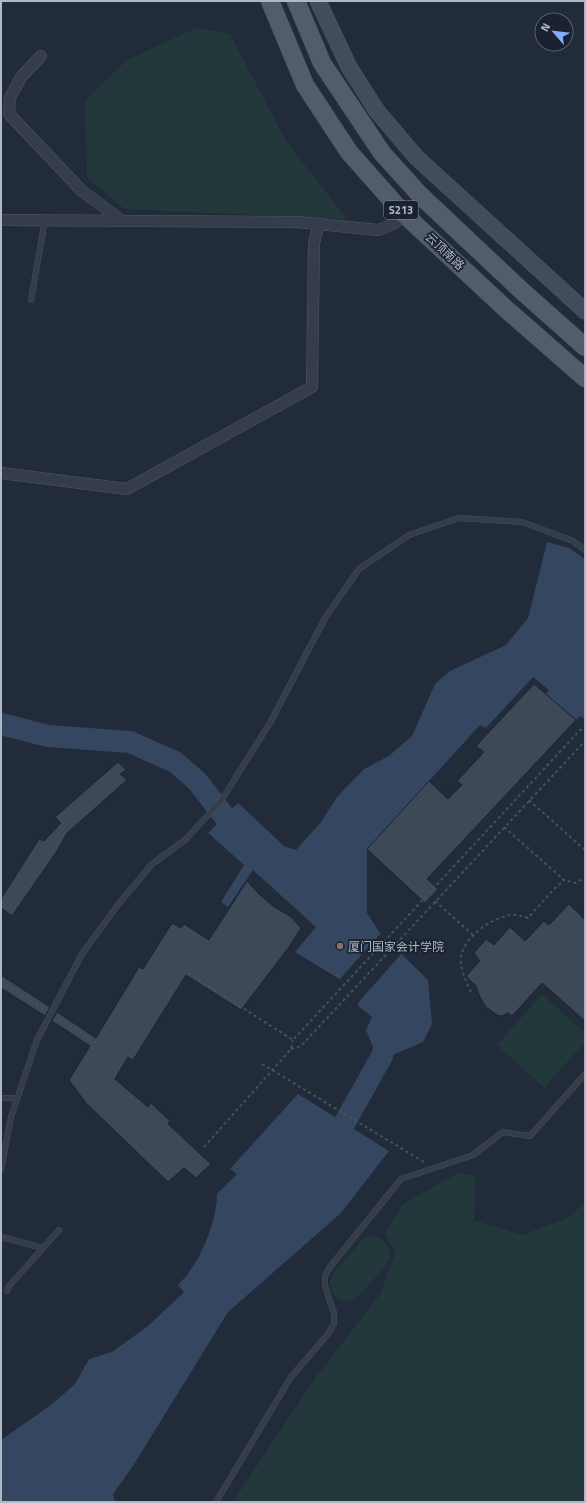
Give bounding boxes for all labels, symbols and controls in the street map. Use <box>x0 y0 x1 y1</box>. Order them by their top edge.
north arrow <box>534 12 574 52</box>
text: N <box>536 20 554 34</box>
road number: S213 <box>384 201 418 219</box>
street label: 云顶南路 <box>421 228 469 274</box>
place label: 厦门国家会计学院 <box>348 937 444 956</box>
marker: 厦门国家会计学院 <box>335 941 345 951</box>

